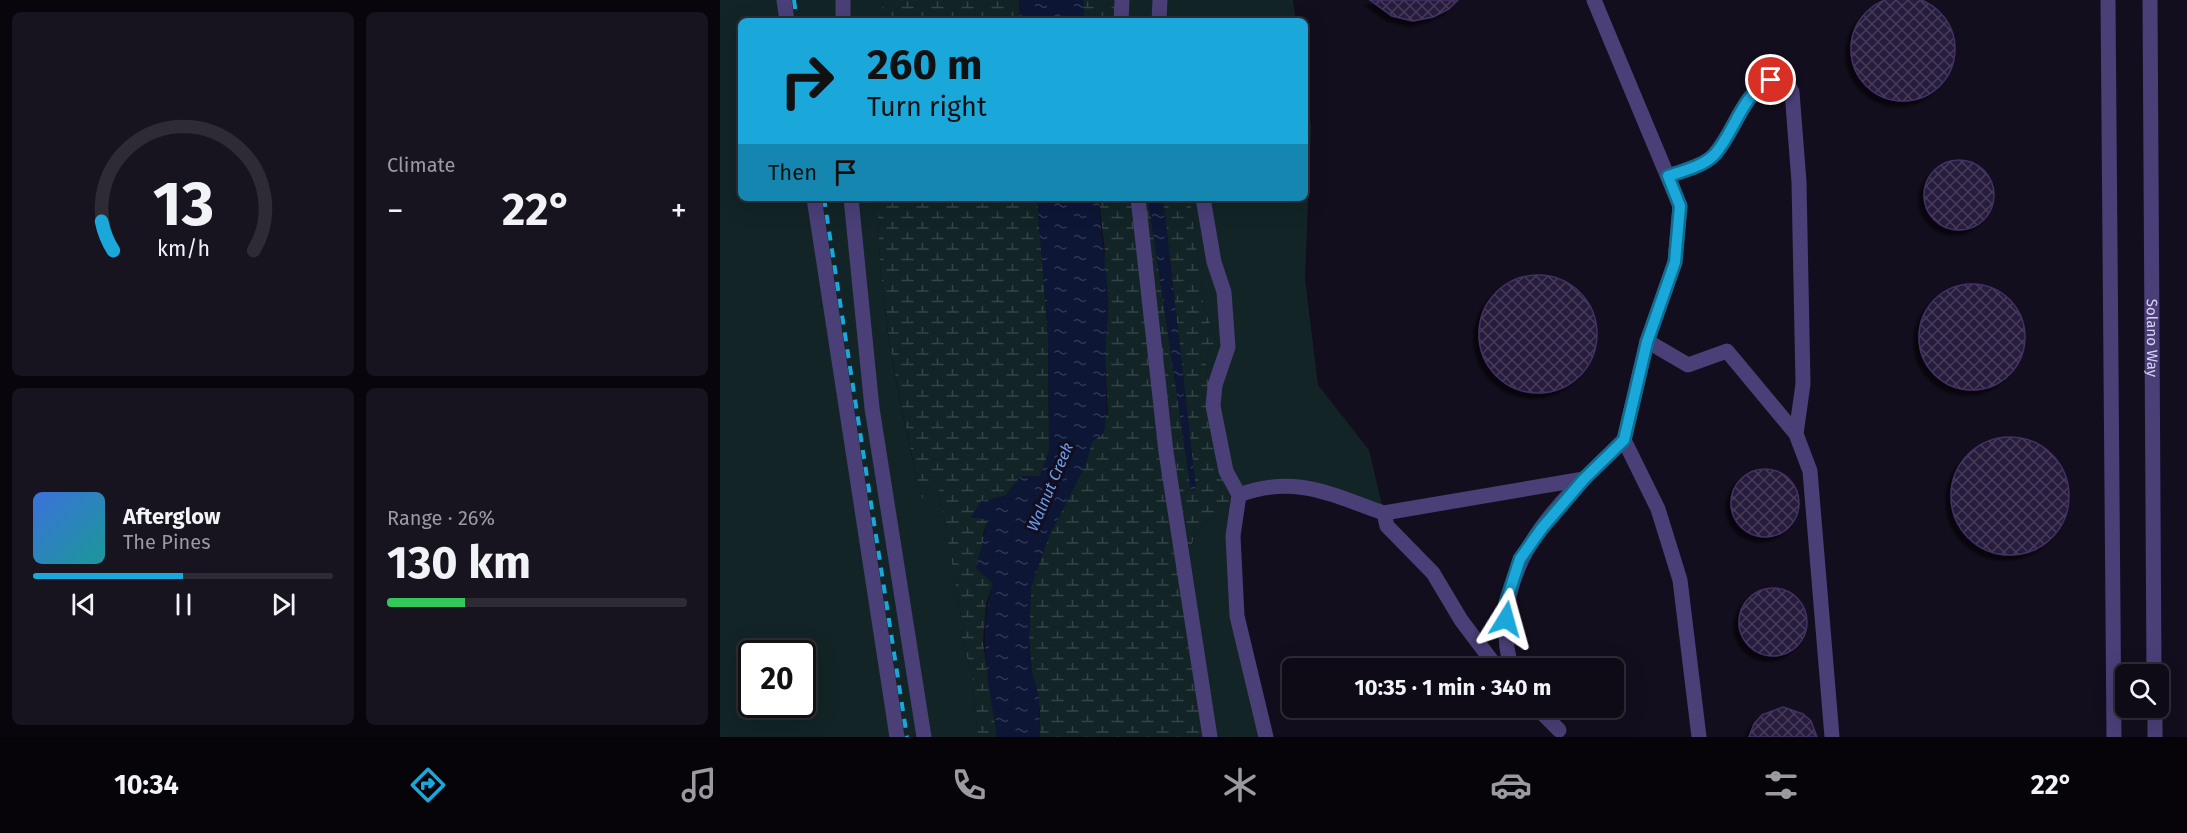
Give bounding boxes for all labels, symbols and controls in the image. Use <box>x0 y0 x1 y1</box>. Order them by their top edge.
text: 260 m <box>867 40 982 90</box>
icon: right <box>768 42 846 120</box>
pin <box>1745 54 1796 105</box>
icon: arrive <box>1754 63 1787 96</box>
text: Turn right <box>867 91 987 123</box>
text: Climate <box>387 153 455 177</box>
icon: arrive <box>829 156 862 189</box>
text: Then <box>768 159 817 186</box>
text: 13 <box>152 167 214 242</box>
text: 22° <box>502 183 572 237</box>
text: − <box>387 191 404 231</box>
text: + <box>671 191 687 231</box>
text: km/h <box>156 236 210 262</box>
street label: Solano Way <box>2143 299 2161 378</box>
water label: Walnut Creek <box>1023 440 1077 534</box>
text: Afterglow <box>123 503 220 530</box>
text: Range · 26% <box>387 506 495 530</box>
text: The Pines <box>123 530 210 554</box>
text: 130 km <box>387 536 531 590</box>
position arrow <box>1474 587 1538 651</box>
icon: previous <box>67 588 100 621</box>
icon: pause <box>167 588 200 621</box>
icon: next <box>267 588 300 621</box>
speed limit sign: 20 <box>738 640 816 718</box>
map controls <box>2115 664 2169 718</box>
button: search <box>2115 664 2169 718</box>
text: 10:35 · 1 min · 340 m <box>1355 674 1551 701</box>
icon: directions <box>407 764 449 806</box>
icon: music <box>678 764 720 806</box>
icon: phone <box>948 764 990 806</box>
icon: climate <box>1219 764 1261 806</box>
icon: car <box>1490 764 1532 806</box>
icon: filters <box>1760 764 1802 806</box>
text: 10:34 <box>114 769 179 801</box>
text: 22° <box>2031 769 2073 801</box>

